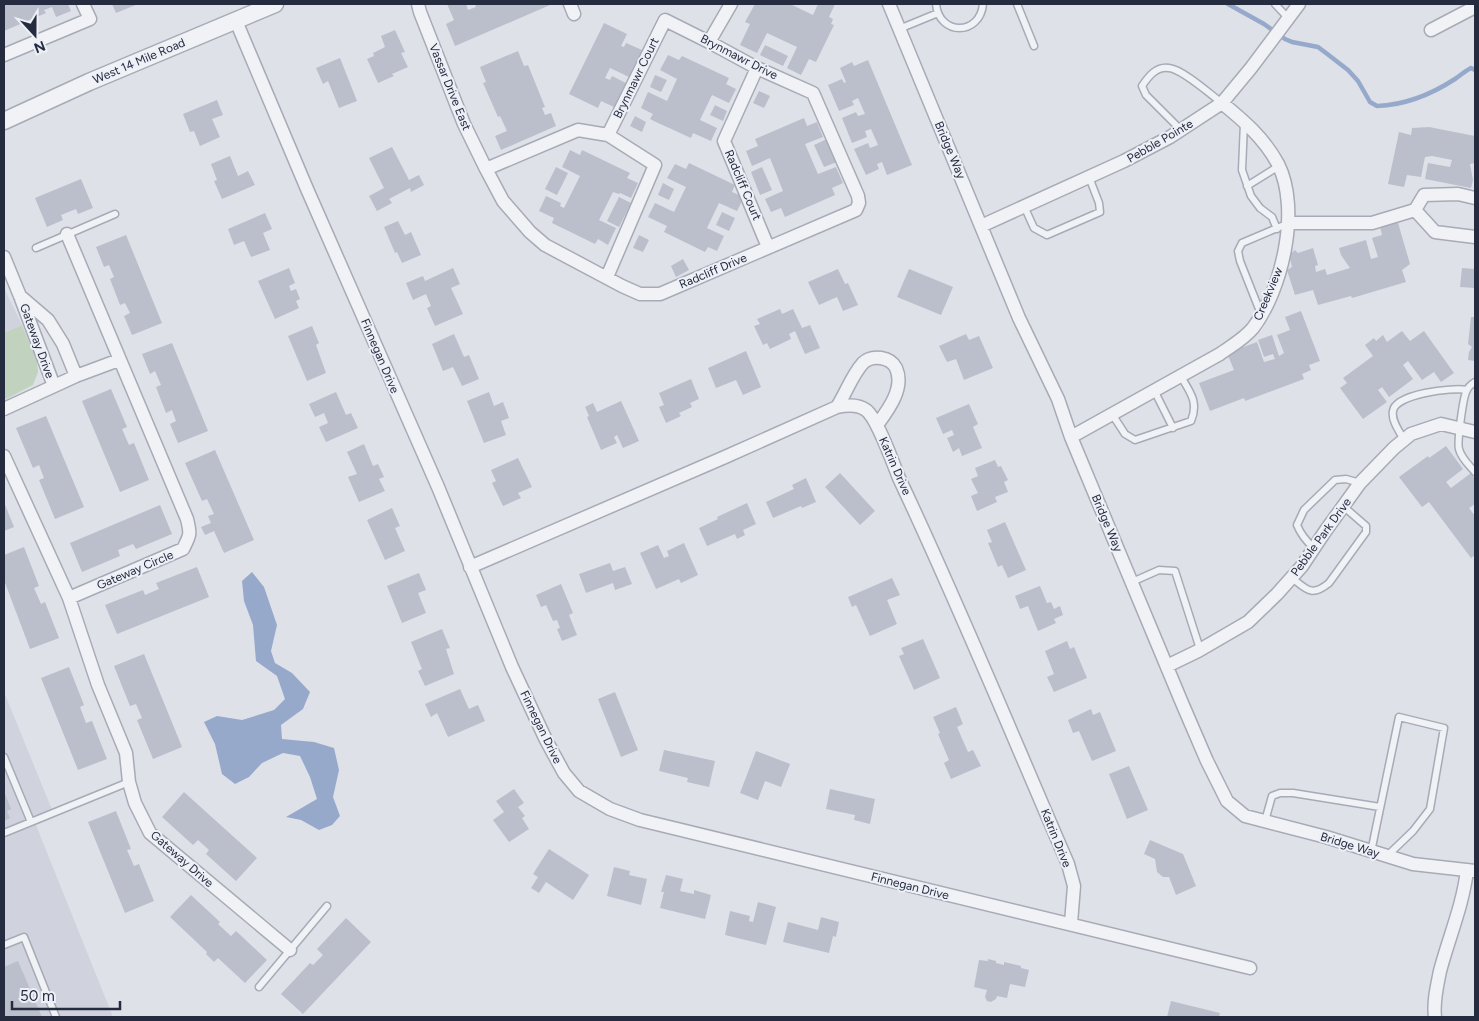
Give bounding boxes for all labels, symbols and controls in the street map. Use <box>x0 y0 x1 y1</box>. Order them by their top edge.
north arrow <box>10 10 60 60</box>
street label: Brynmawr Drive <box>698 32 780 83</box>
street label: West 14 Mile Road <box>91 35 187 87</box>
street label: Brynmawr Court <box>610 35 662 121</box>
text: N <box>31 37 48 57</box>
street label: Vassar Drive East <box>426 42 474 133</box>
street label: Pebble Pointe <box>1124 116 1196 166</box>
street label: Bridge Way <box>932 119 969 182</box>
street label: Radcliff Court <box>722 148 764 223</box>
street label: Radcliff Drive <box>677 250 749 292</box>
street label: Creekview <box>1251 265 1286 323</box>
street label: Gateway Drive <box>17 302 57 381</box>
street label: Finnegan Drive <box>358 317 402 396</box>
street label: Katrin Drive <box>876 435 914 498</box>
street label: Bridge Way <box>1089 492 1126 555</box>
street label: Pebble Park Drive <box>1288 495 1354 579</box>
street label: Gateway Circle <box>95 547 176 592</box>
street label: Finnegan Drive <box>517 688 565 766</box>
street label: Katrin Drive <box>1038 807 1074 870</box>
street label: Gateway Drive <box>148 828 217 890</box>
street label: Bridge Way <box>1319 829 1382 861</box>
street label: Finnegan Drive <box>870 870 951 903</box>
scale bar <box>12 978 120 1010</box>
text: 50 m <box>20 987 55 1005</box>

